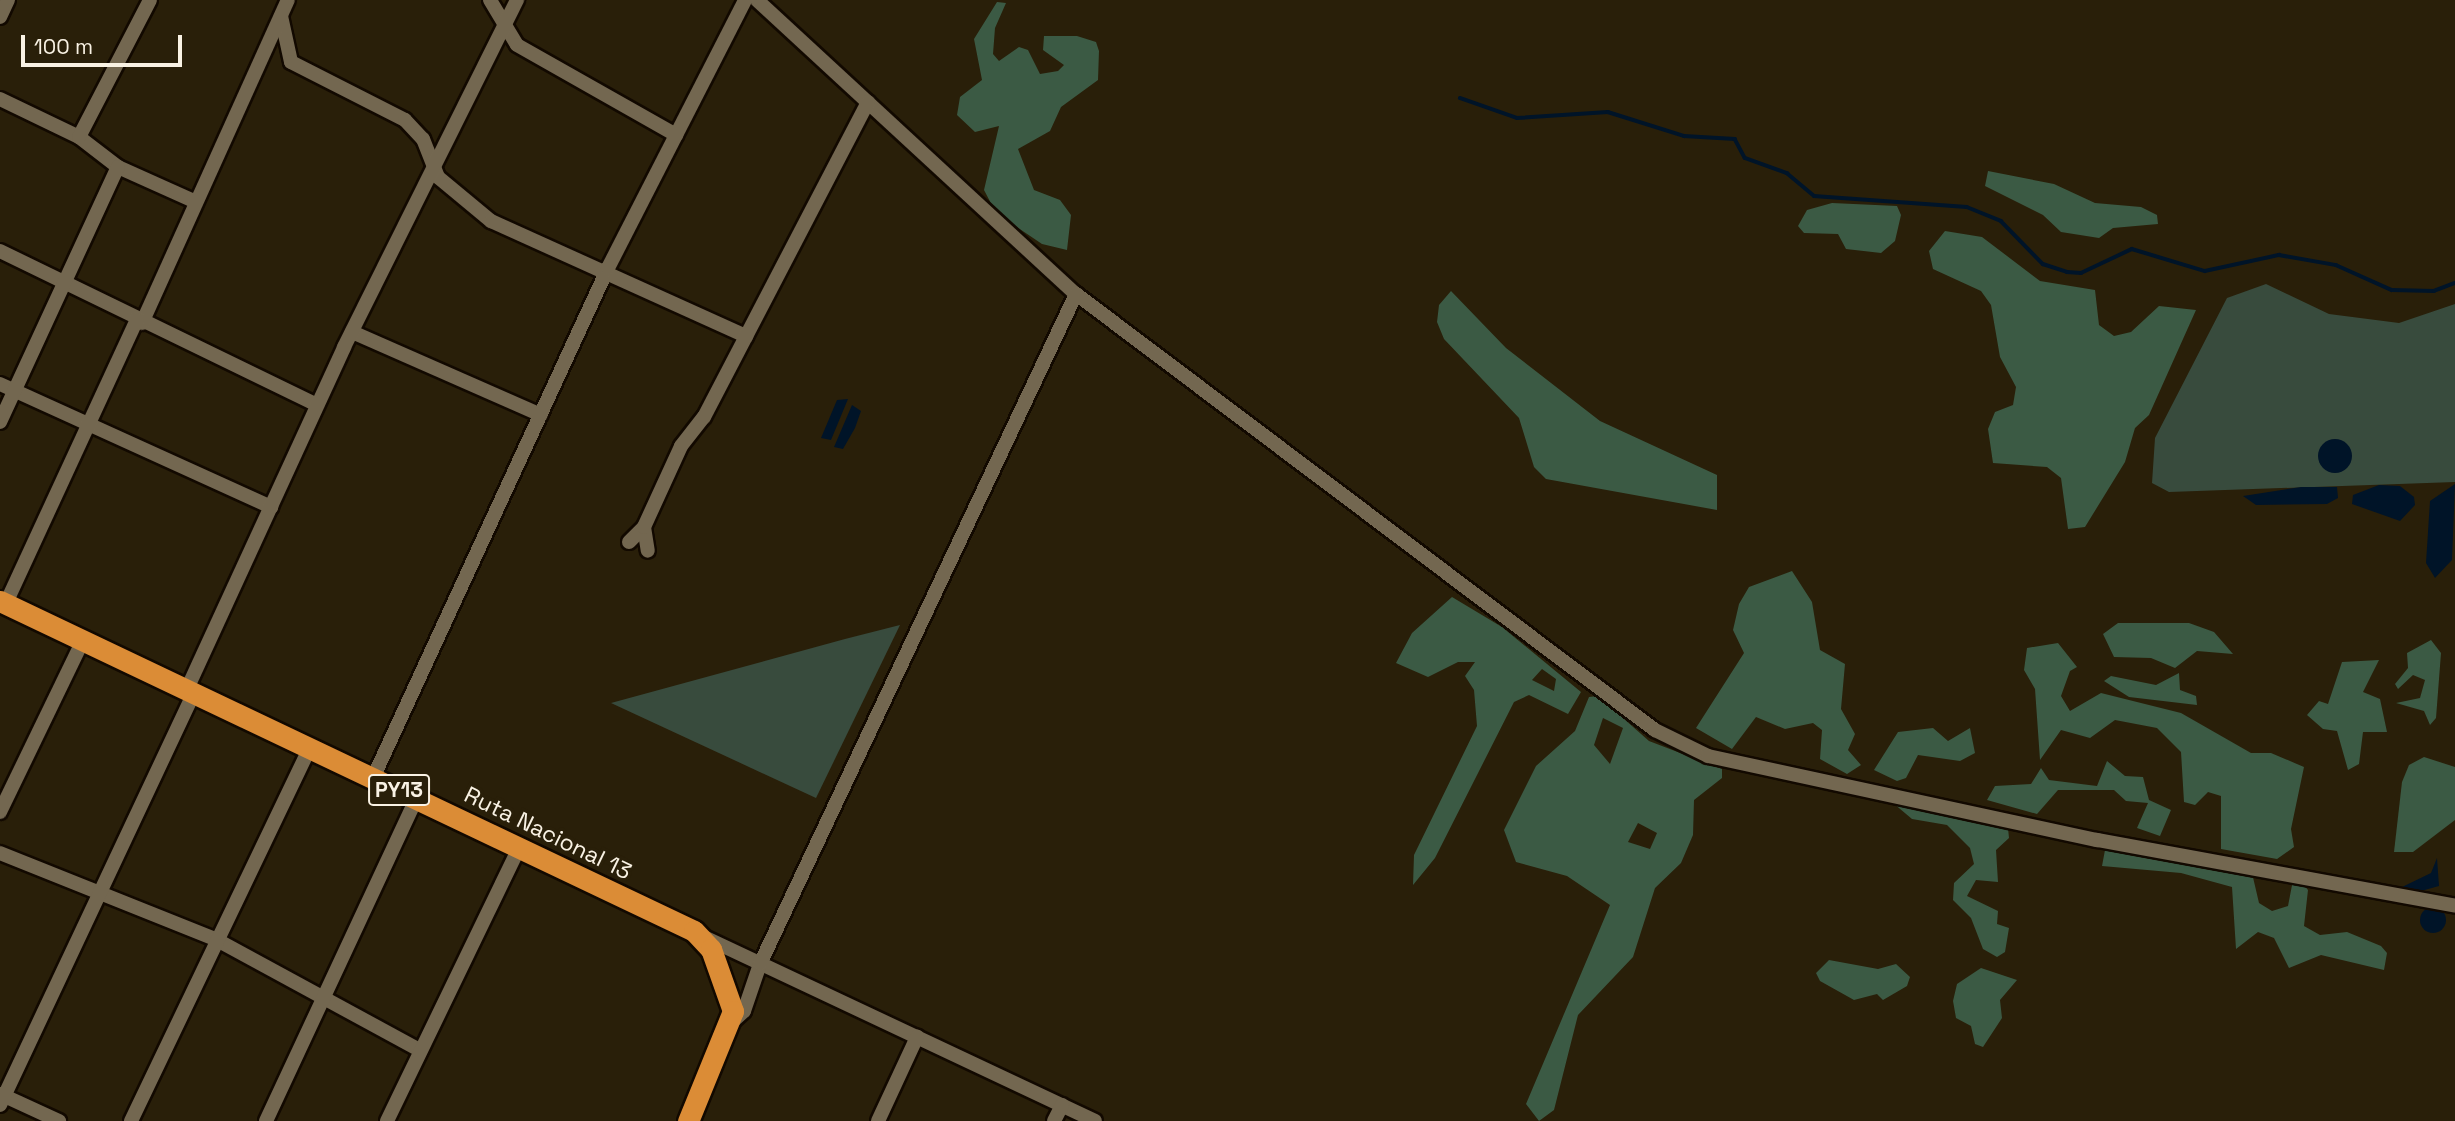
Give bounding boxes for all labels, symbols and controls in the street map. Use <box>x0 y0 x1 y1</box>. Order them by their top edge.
scale bar <box>24 21 186 65</box>
text: 100 m <box>34 33 93 60</box>
road number: PY13 <box>368 772 430 808</box>
street label: Ruta Nacional 13 <box>460 781 636 885</box>

